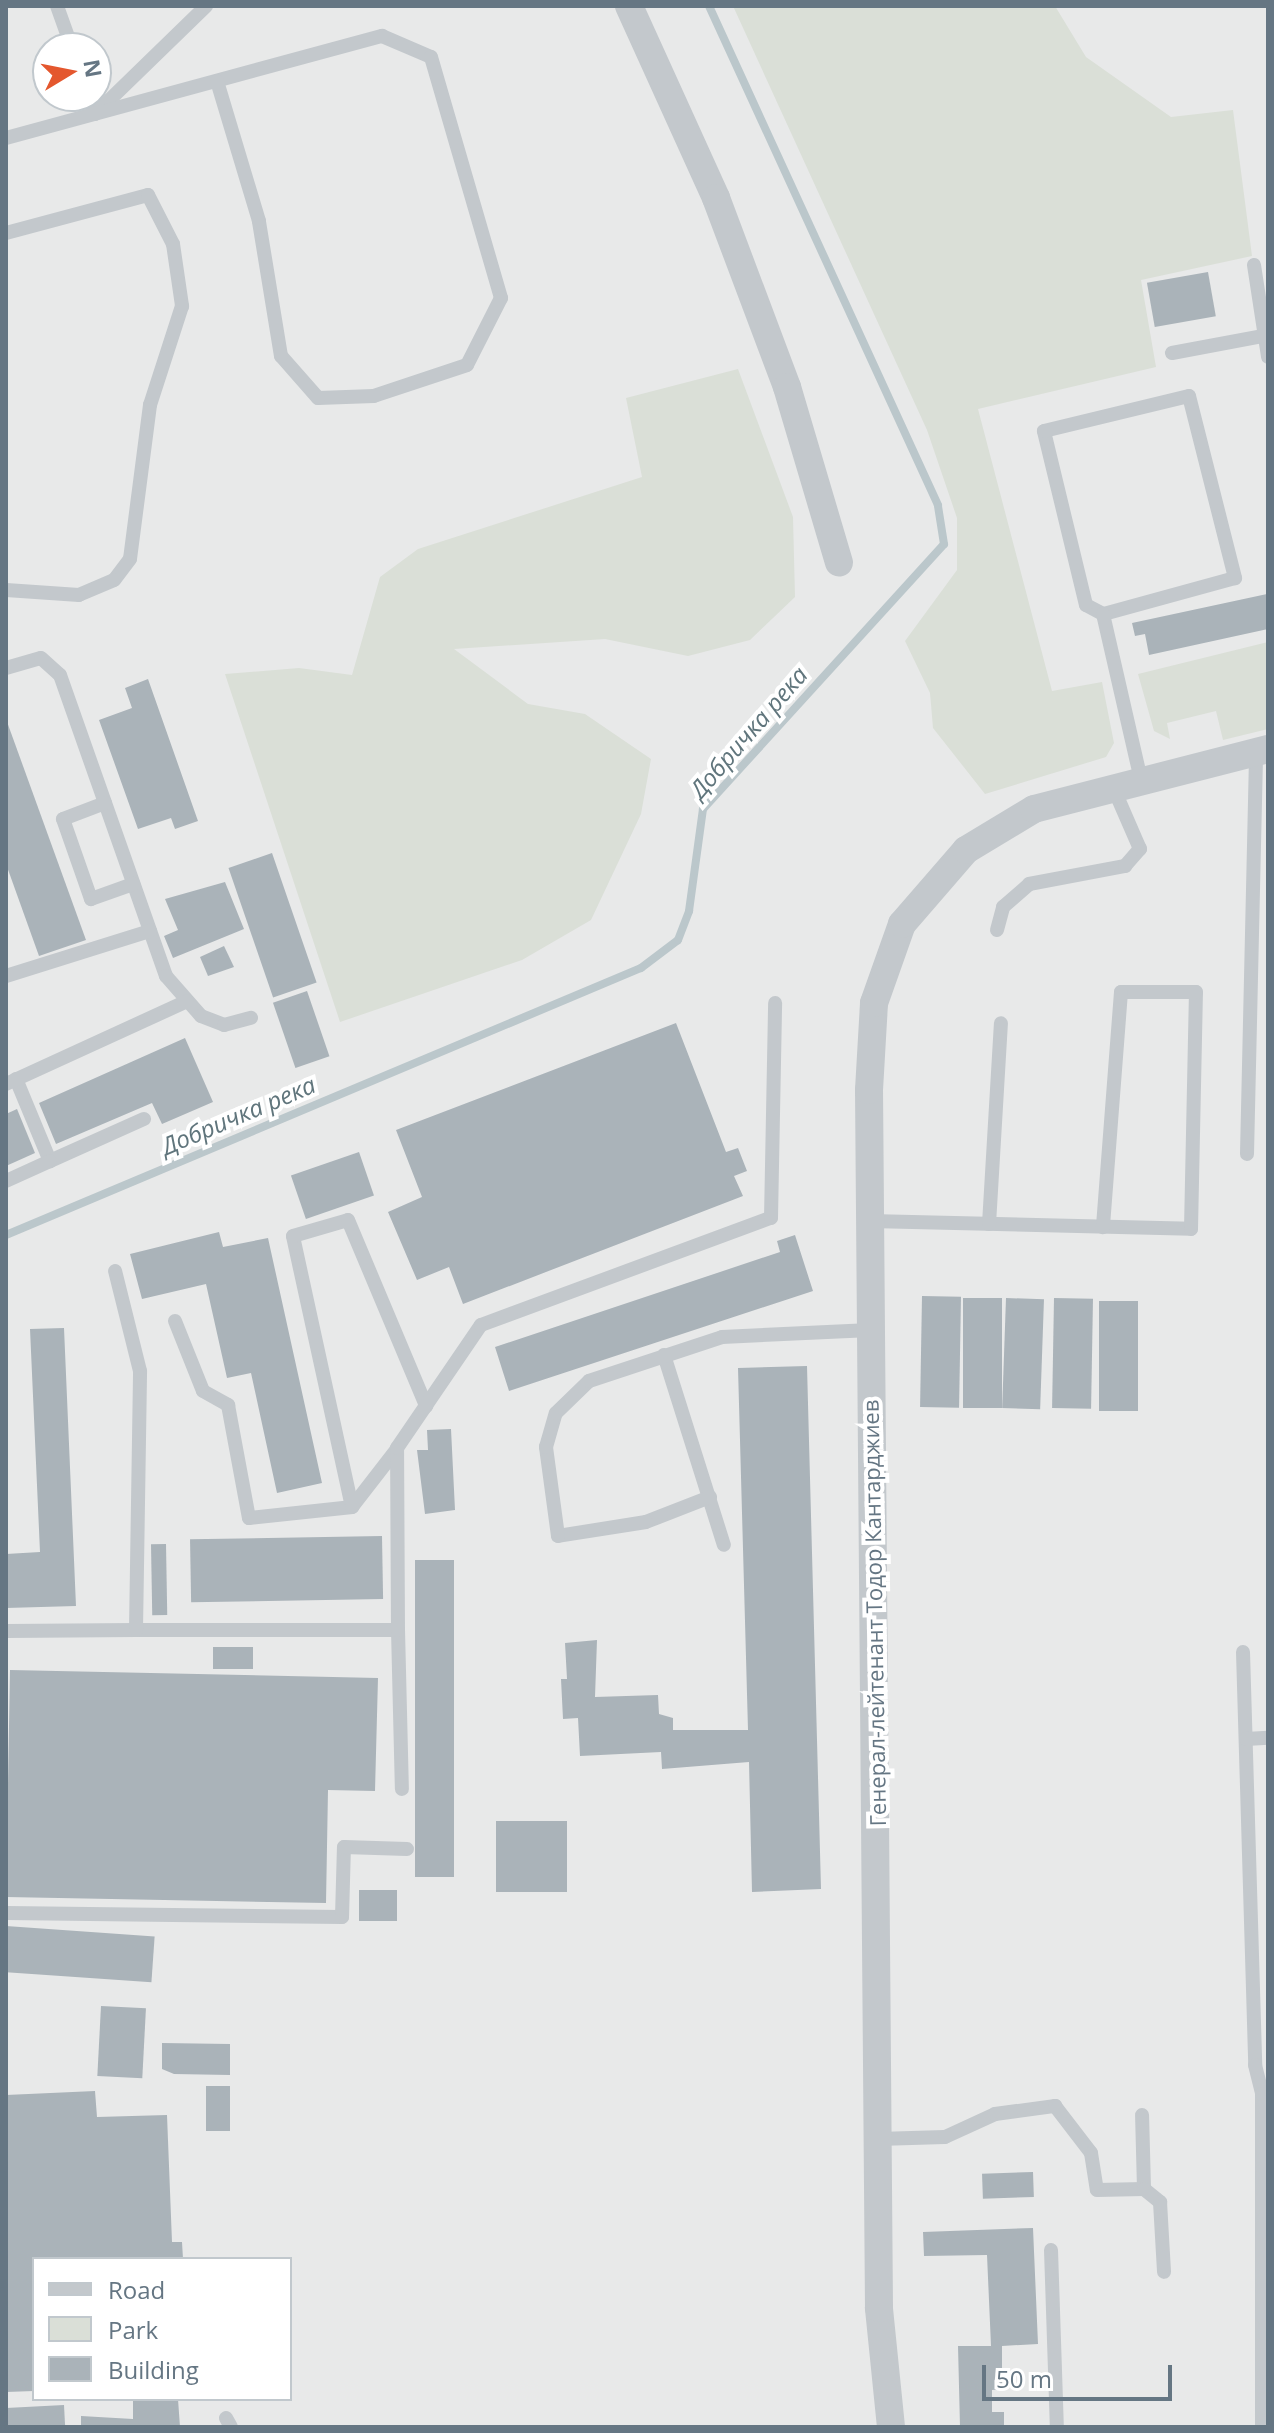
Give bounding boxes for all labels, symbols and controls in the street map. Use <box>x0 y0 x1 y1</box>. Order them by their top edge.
north arrow <box>32 32 112 112</box>
text: N <box>77 57 110 80</box>
water label: Добричка река <box>683 660 813 804</box>
water label: Добричка река <box>156 1070 320 1160</box>
street label: Генерал-лейтенант Тодор Кантарджиев <box>857 1399 891 1827</box>
legend <box>32 2257 292 2401</box>
text: Road <box>108 2273 165 2306</box>
text: Park <box>108 2313 158 2346</box>
scale bar <box>986 2349 1176 2399</box>
text: Building <box>108 2353 199 2386</box>
text: 50 m <box>996 2362 1052 2395</box>

